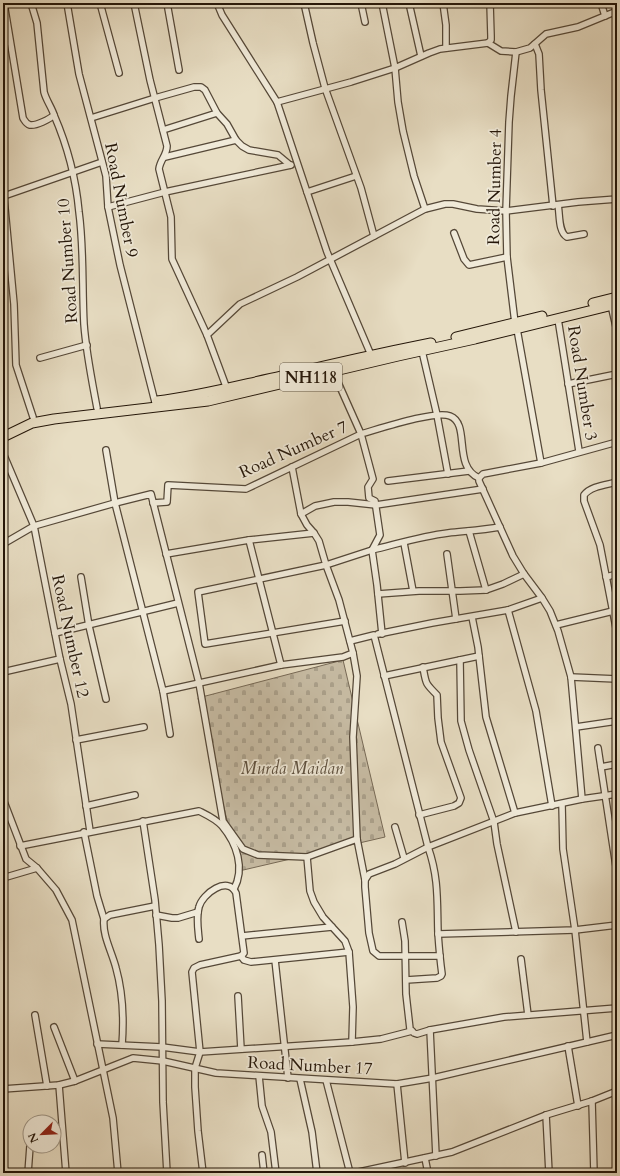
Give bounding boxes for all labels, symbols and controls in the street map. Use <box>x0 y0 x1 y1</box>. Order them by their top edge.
street label: Road Number 4 <box>482 128 507 245</box>
street label: Road Number 9 <box>99 141 144 260</box>
street label: Road Number 10 <box>52 197 83 324</box>
street label: Road Number 3 <box>562 324 603 442</box>
road number: NH118 <box>280 363 342 391</box>
street label: Road Number 7 <box>235 415 351 484</box>
street label: Road Number 12 <box>46 572 95 700</box>
park label: Murda Maidan <box>241 757 344 780</box>
street label: Road Number 17 <box>247 1051 373 1080</box>
north arrow <box>22 1114 62 1154</box>
text: N <box>24 1130 42 1145</box>

